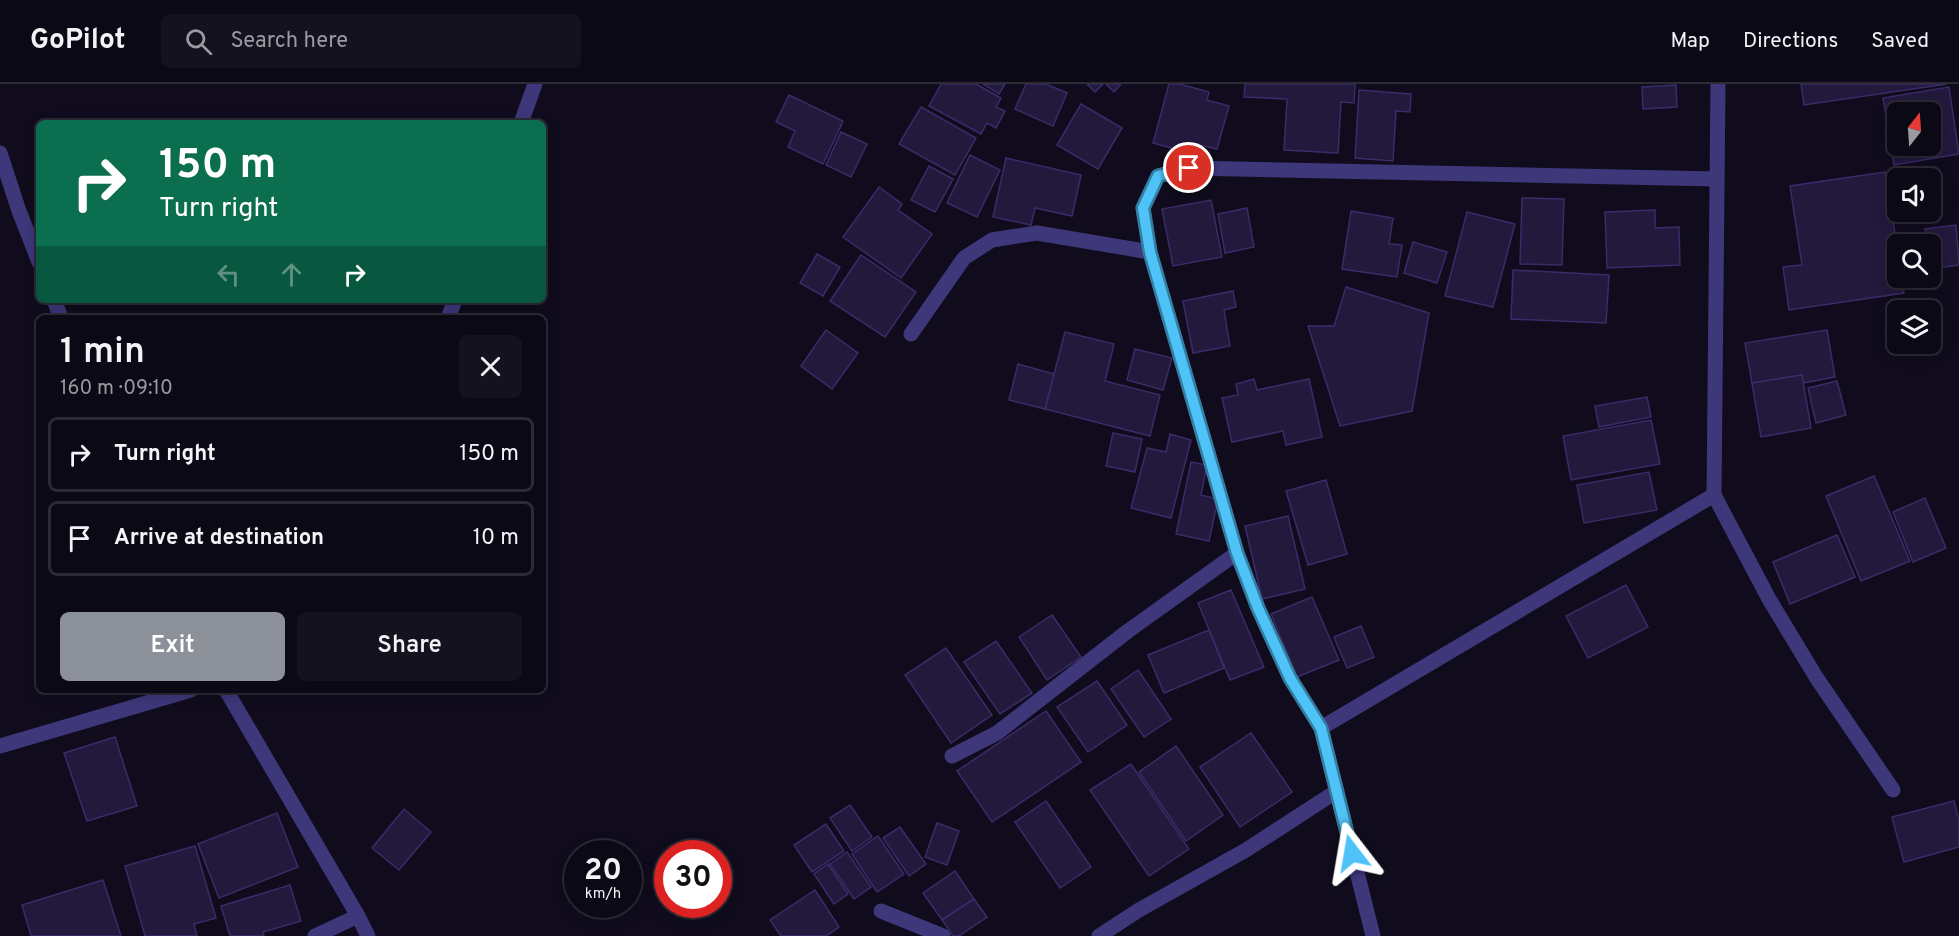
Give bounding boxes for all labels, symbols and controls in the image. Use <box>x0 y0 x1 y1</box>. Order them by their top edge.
search box <box>161 14 581 68</box>
text: GoPilot <box>30 23 125 59</box>
icon: search <box>182 25 215 58</box>
text: Search here <box>230 28 348 55</box>
text: Map <box>1670 28 1710 55</box>
text: Directions <box>1743 28 1838 55</box>
text: Saved <box>1871 28 1929 55</box>
north arrow <box>1887 102 1941 156</box>
map controls <box>1887 102 1941 354</box>
text: 150 m <box>159 140 276 193</box>
pin <box>1163 142 1214 193</box>
icon: right <box>60 144 138 222</box>
icon: arrive <box>1172 151 1205 184</box>
button: sound <box>1887 168 1941 222</box>
text: Turn right <box>159 192 278 226</box>
button: search <box>1887 234 1941 288</box>
icon: left <box>212 258 245 291</box>
icon: ahead <box>275 258 308 291</box>
icon: right <box>338 258 371 291</box>
button: layers <box>1887 300 1941 354</box>
text: 1 min <box>60 330 145 376</box>
button: close <box>459 335 522 398</box>
text: 160 m · 09:10 <box>60 376 173 402</box>
icon: right <box>63 438 96 471</box>
text: Turn right <box>114 441 216 468</box>
text: 150 m <box>459 441 519 468</box>
icon: arrive <box>63 522 96 555</box>
text: Arrive at destination <box>114 525 324 552</box>
text: 10 m <box>473 525 519 552</box>
button: Exit <box>60 612 285 681</box>
button: Share <box>297 612 522 681</box>
position arrow <box>1320 821 1384 885</box>
speed limit sign: 30 <box>654 840 732 918</box>
text: 20 <box>584 853 622 890</box>
text: km/h <box>585 885 621 904</box>

